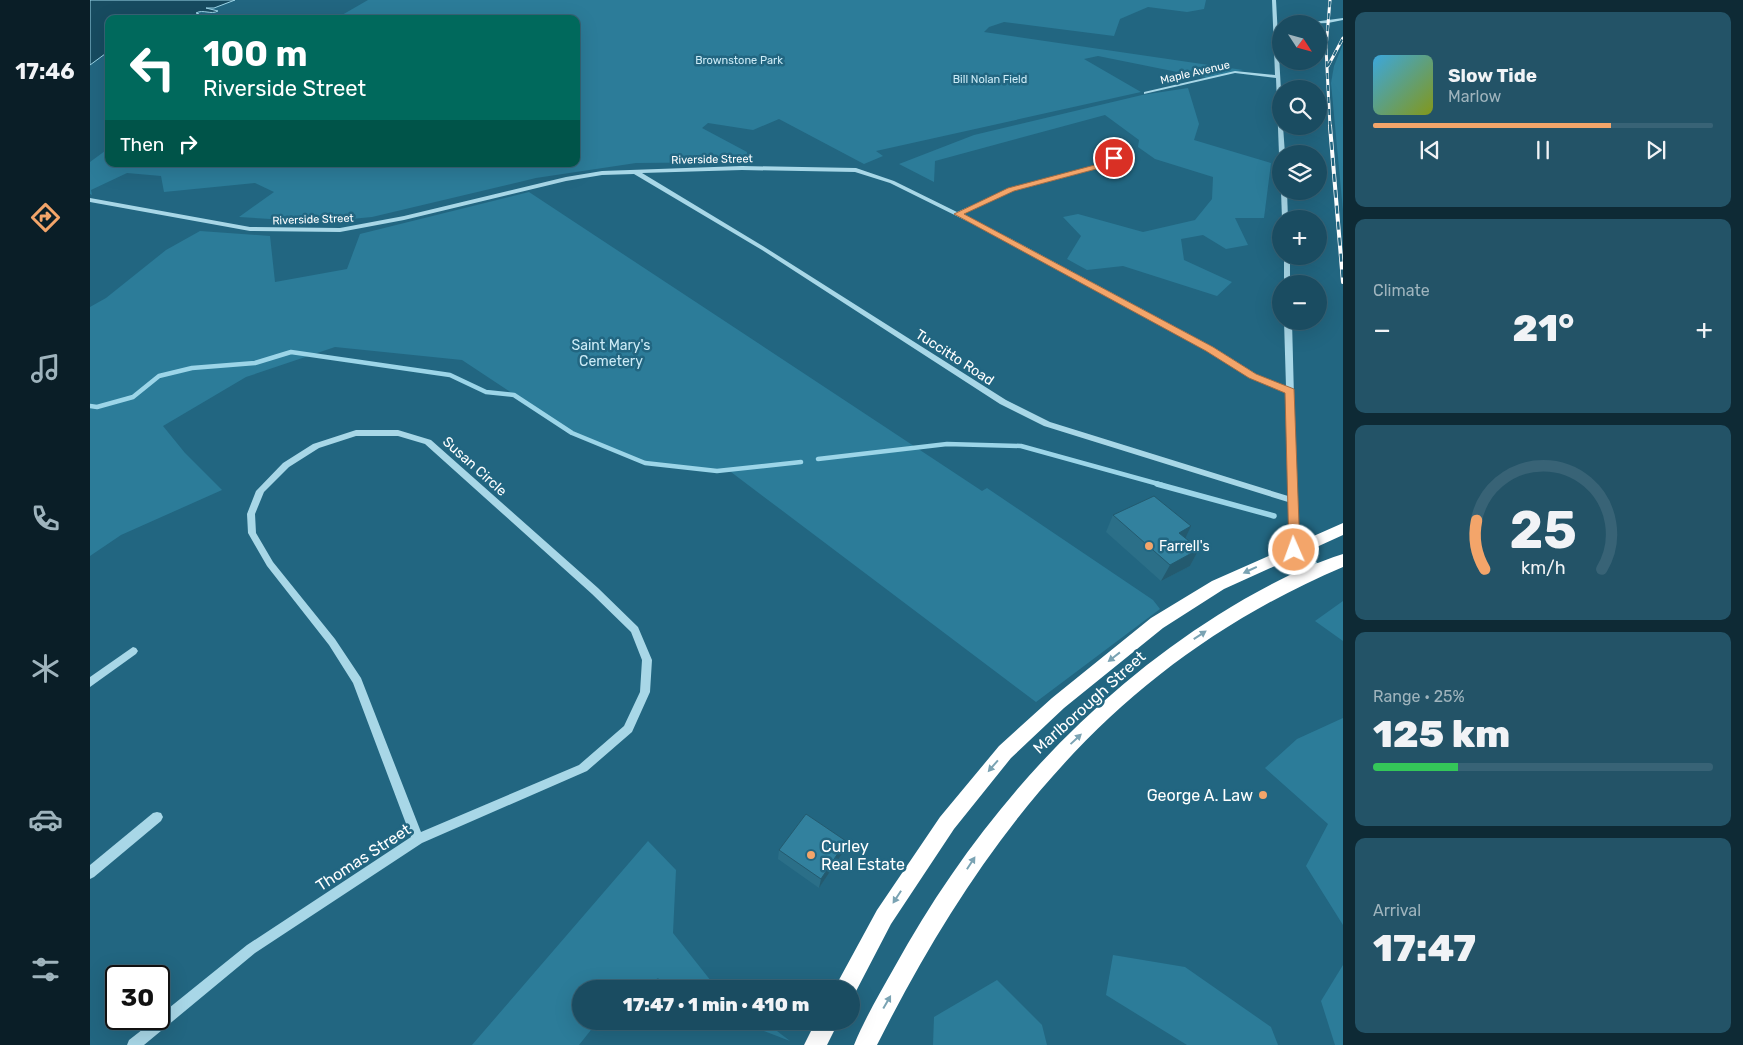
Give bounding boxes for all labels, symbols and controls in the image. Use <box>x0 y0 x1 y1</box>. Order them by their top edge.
north arrow <box>1272 15 1328 70</box>
map controls <box>1272 15 1327 330</box>
text: 100 m <box>203 33 308 75</box>
icon: left <box>120 35 185 100</box>
park label: Brownstone Park <box>695 54 783 67</box>
text: 17:46 <box>15 58 75 85</box>
street label: Maple Avenue <box>1159 58 1231 87</box>
text: Slow Tide <box>1448 64 1537 87</box>
park label: Bill Nolan Field <box>953 73 1027 86</box>
text: Riverside Street <box>203 75 366 102</box>
button: search <box>1272 80 1327 135</box>
text: Marlow <box>1448 87 1501 106</box>
icon: right <box>174 130 202 158</box>
text: Then <box>120 133 164 156</box>
icon: previous <box>1416 136 1444 164</box>
icon: pause <box>1529 136 1557 164</box>
icon: next <box>1642 136 1670 164</box>
pin <box>1093 137 1135 179</box>
icon: arrive <box>1100 144 1128 172</box>
button: layers <box>1272 145 1327 200</box>
street label: Riverside Street <box>671 152 754 167</box>
icon: directions <box>28 200 63 235</box>
button: + <box>1272 210 1327 265</box>
street label: Riverside Street <box>272 212 355 227</box>
button: − <box>1272 275 1327 330</box>
text: Climate <box>1373 281 1430 300</box>
text: 21° <box>1513 305 1574 351</box>
text: − <box>1373 313 1391 346</box>
text: + <box>1696 313 1713 346</box>
street label: Tuccitto Road <box>912 326 997 389</box>
park label: Saint Mary's Cemetery <box>572 337 650 370</box>
icon: music <box>28 351 63 386</box>
street label: Susan Circle <box>439 433 510 500</box>
text: 25 <box>1509 499 1577 561</box>
icon: phone <box>28 501 63 536</box>
position arrow <box>1267 523 1319 575</box>
place label: Farrell's <box>1159 538 1210 555</box>
marker: Farrell's <box>1143 540 1155 552</box>
text: km/h <box>1521 557 1565 578</box>
one-way arrow <box>1243 566 1257 574</box>
one-way arrow <box>1194 630 1207 640</box>
street label: Marlborough Street <box>1029 647 1149 758</box>
icon: climate <box>28 651 63 686</box>
one-way arrow <box>1107 652 1120 662</box>
text: Range · 25% <box>1373 687 1465 706</box>
text: 125 km <box>1373 711 1510 757</box>
one-way arrow <box>1069 733 1081 745</box>
one-way arrow <box>987 759 999 771</box>
place label: George A. Law <box>1147 786 1253 805</box>
marker: George A. Law <box>1257 789 1269 801</box>
icon: car <box>28 802 63 837</box>
street label: Thomas Street <box>312 820 414 895</box>
place label: Curley Real Estate <box>821 837 905 874</box>
marker: Curley Real Estate <box>805 849 817 861</box>
one-way arrow <box>967 856 976 870</box>
one-way arrow <box>892 890 902 903</box>
text: Arrival <box>1373 901 1421 920</box>
text: 17:47 <box>1373 925 1476 971</box>
icon: filters <box>28 952 63 987</box>
speed limit sign: 30 <box>105 965 170 1030</box>
text: 17:47 · 1 min · 410 m <box>623 993 809 1016</box>
one-way arrow <box>883 995 892 1008</box>

